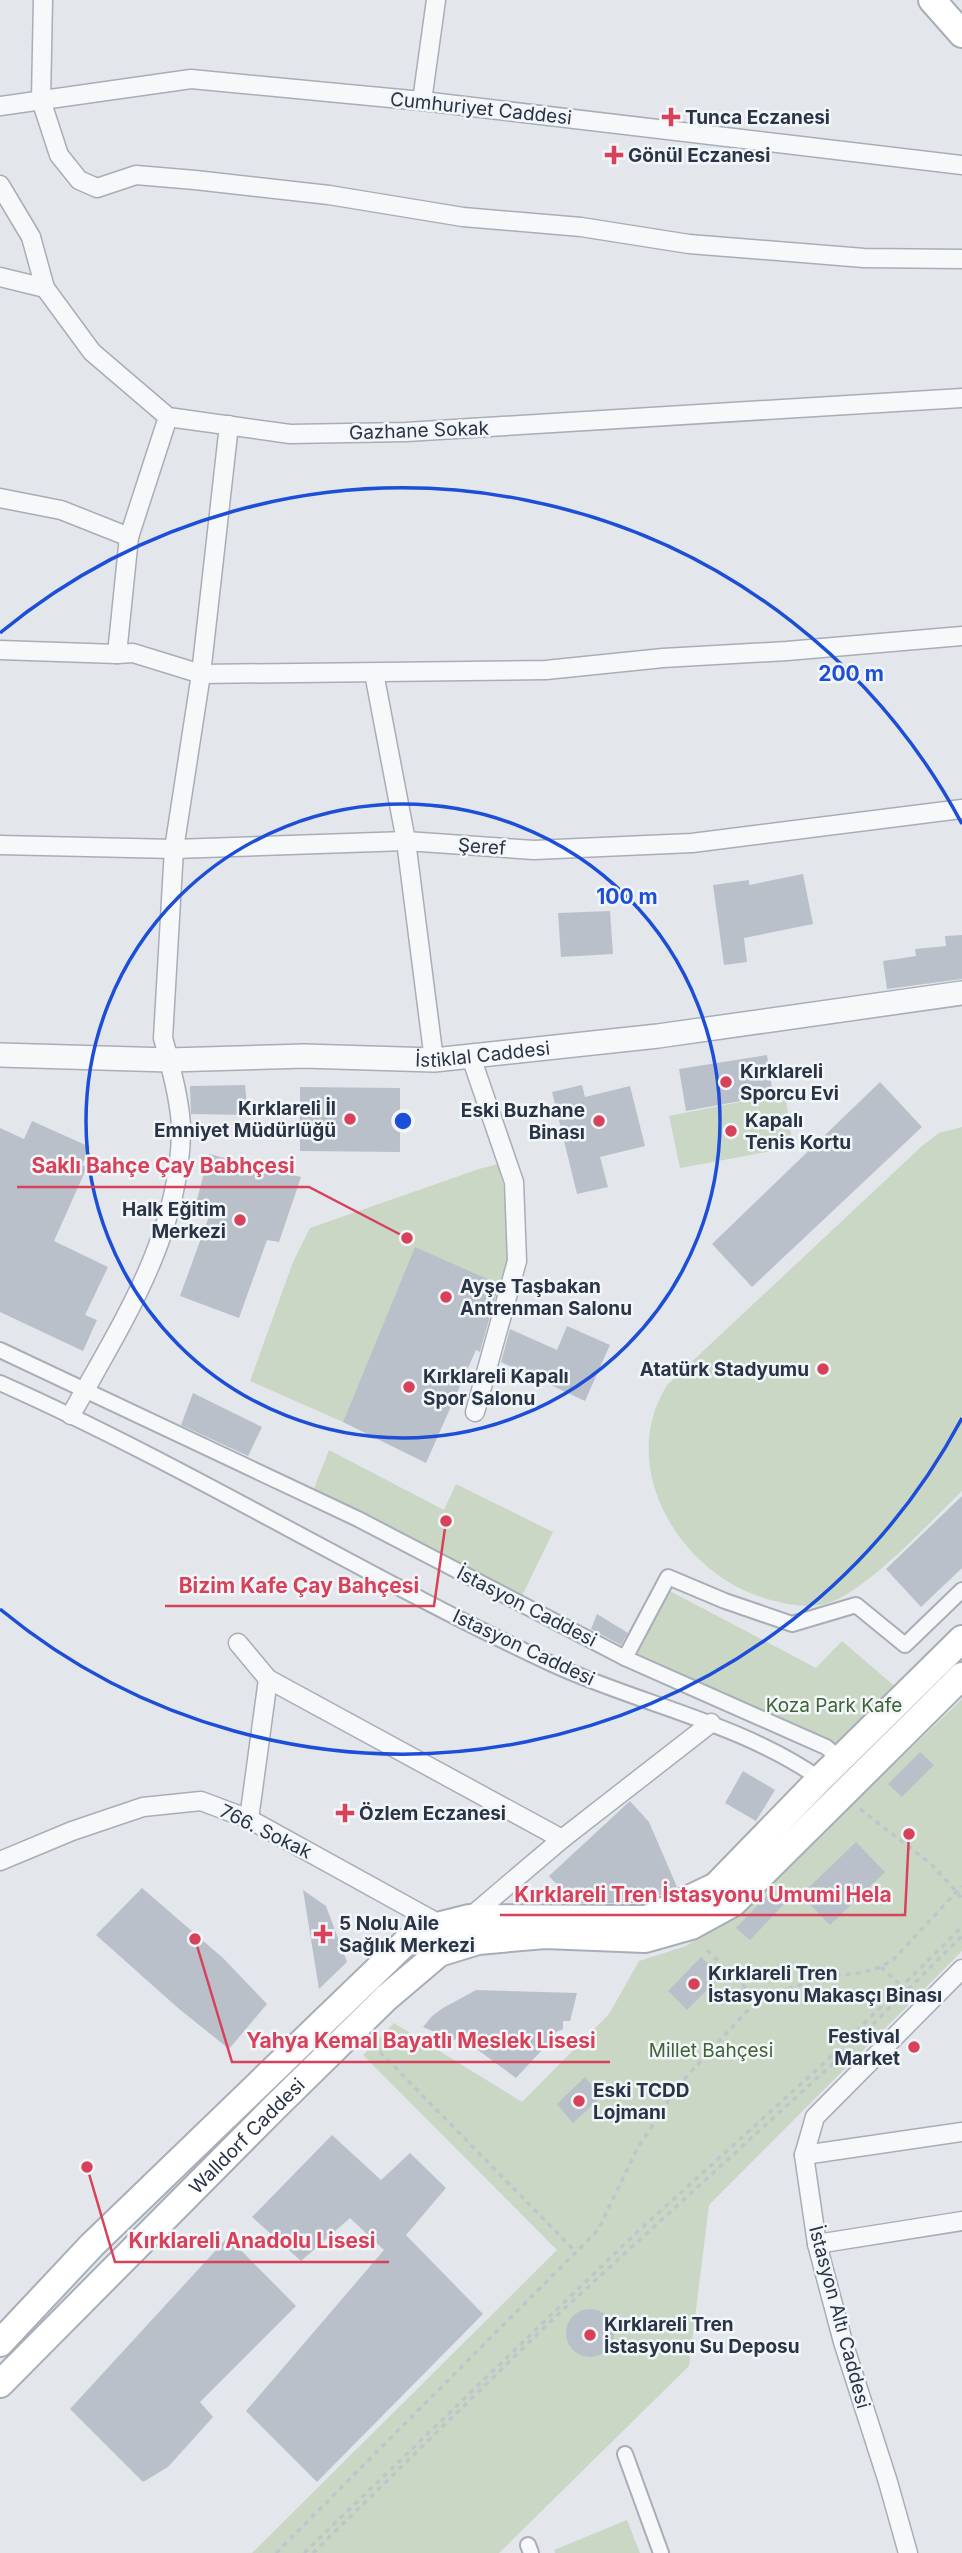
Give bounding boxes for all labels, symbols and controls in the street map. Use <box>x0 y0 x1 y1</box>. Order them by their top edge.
street label: Cumhuriyet Caddesi <box>389 88 573 129</box>
place label: Tunca Eczanesi <box>685 106 830 129</box>
marker: Tunca Eczanesi <box>663 109 679 125</box>
place label: Gönül Eczanesi <box>628 144 770 167</box>
marker: Gönül Eczanesi <box>606 147 622 163</box>
street label: Gazhane Sokak <box>349 417 490 444</box>
text: 200 m <box>818 661 884 686</box>
street label: Şeref <box>457 833 507 860</box>
text: 100 m <box>596 884 658 909</box>
street label: İstiklal Caddesi <box>415 1037 551 1072</box>
place label: Kırklareli Sporcu Evi <box>740 1060 839 1105</box>
marker: Kırklareli Sporcu Evi <box>718 1074 734 1090</box>
place label: Kırklareli İl Emniyet Müdürlüğü <box>154 1097 336 1142</box>
place label: Eski Buzhane Binası <box>461 1099 585 1144</box>
centre of rings <box>391 1109 415 1133</box>
place label: Kapalı Tenis Kortu <box>745 1109 851 1154</box>
marker: Kırklareli İl Emniyet Müdürlüğü <box>342 1111 358 1127</box>
marker: Eski Buzhane Binası <box>591 1113 607 1129</box>
marker: Kapalı Tenis Kortu <box>723 1123 739 1139</box>
callout: Saklı Bahçe Çay Babhçesi <box>17 1145 309 1187</box>
text: Saklı Bahçe Çay Babhçesi <box>31 1153 295 1178</box>
place label: Halk Eğitim Merkezi <box>122 1198 226 1243</box>
marker: Halk Eğitim Merkezi <box>232 1212 248 1228</box>
place label: Ayşe Taşbakan Antrenman Salonu <box>460 1275 632 1320</box>
marker: Ayşe Taşbakan Antrenman Salonu <box>438 1289 454 1305</box>
place label: Atatürk Stadyumu <box>640 1358 809 1381</box>
marker: Atatürk Stadyumu <box>815 1361 831 1377</box>
place label: Kırklareli Kapalı Spor Salonu <box>423 1365 569 1410</box>
marker: Kırklareli Kapalı Spor Salonu <box>401 1379 417 1395</box>
street label: İstasyon Caddesi <box>453 1561 601 1652</box>
callout: Bizim Kafe Çay Bahçesi <box>165 1564 434 1606</box>
text: Bizim Kafe Çay Bahçesi <box>179 1573 419 1598</box>
street label: Istasyon Caddesi <box>449 1605 598 1690</box>
park label: Koza Park Kafe <box>766 1694 902 1717</box>
street label: 766. Sokak <box>216 1799 316 1864</box>
place label: Özlem Eczanesi <box>359 1802 506 1825</box>
marker: Özlem Eczanesi <box>337 1805 353 1821</box>
callout: Kırklareli Tren İstasyonu Umumi Hela <box>500 1873 905 1915</box>
text: Kırklareli Tren İstasyonu Umumi Hela <box>514 1881 892 1907</box>
place label: 5 Nolu Aile Sağlık Merkezi <box>339 1912 475 1957</box>
marker: 5 Nolu Aile Sağlık Merkezi <box>313 1924 333 1944</box>
place label: Kırklareli Tren İstasyonu Makasçı Binası <box>708 1962 942 2007</box>
marker: Kırklareli Tren İstasyonu Makasçı Binası <box>686 1976 702 1992</box>
callout: Yahya Kemal Bayatlı Meslek Lisesi <box>232 2020 610 2062</box>
place label: Festival Market <box>828 2025 900 2070</box>
text: Yahya Kemal Bayatlı Meslek Lisesi <box>246 2028 596 2053</box>
park label: Millet Bahçesi <box>649 2039 773 2062</box>
marker: Festival Market <box>906 2039 922 2055</box>
street label: Walldorf Caddesi <box>184 2073 310 2199</box>
place label: Eski TCDD Lojmanı <box>593 2079 689 2124</box>
marker: Eski TCDD Lojmanı <box>571 2093 587 2109</box>
callout: Kırklareli Anadolu Lisesi <box>115 2220 389 2262</box>
street label: İstasyon Altı Caddesi <box>804 2223 875 2411</box>
text: Kırklareli Anadolu Lisesi <box>129 2228 375 2253</box>
place label: Kırklareli Tren İstasyonu Su Deposu <box>604 2313 800 2358</box>
marker: Kırklareli Tren İstasyonu Su Deposu <box>582 2327 598 2343</box>

